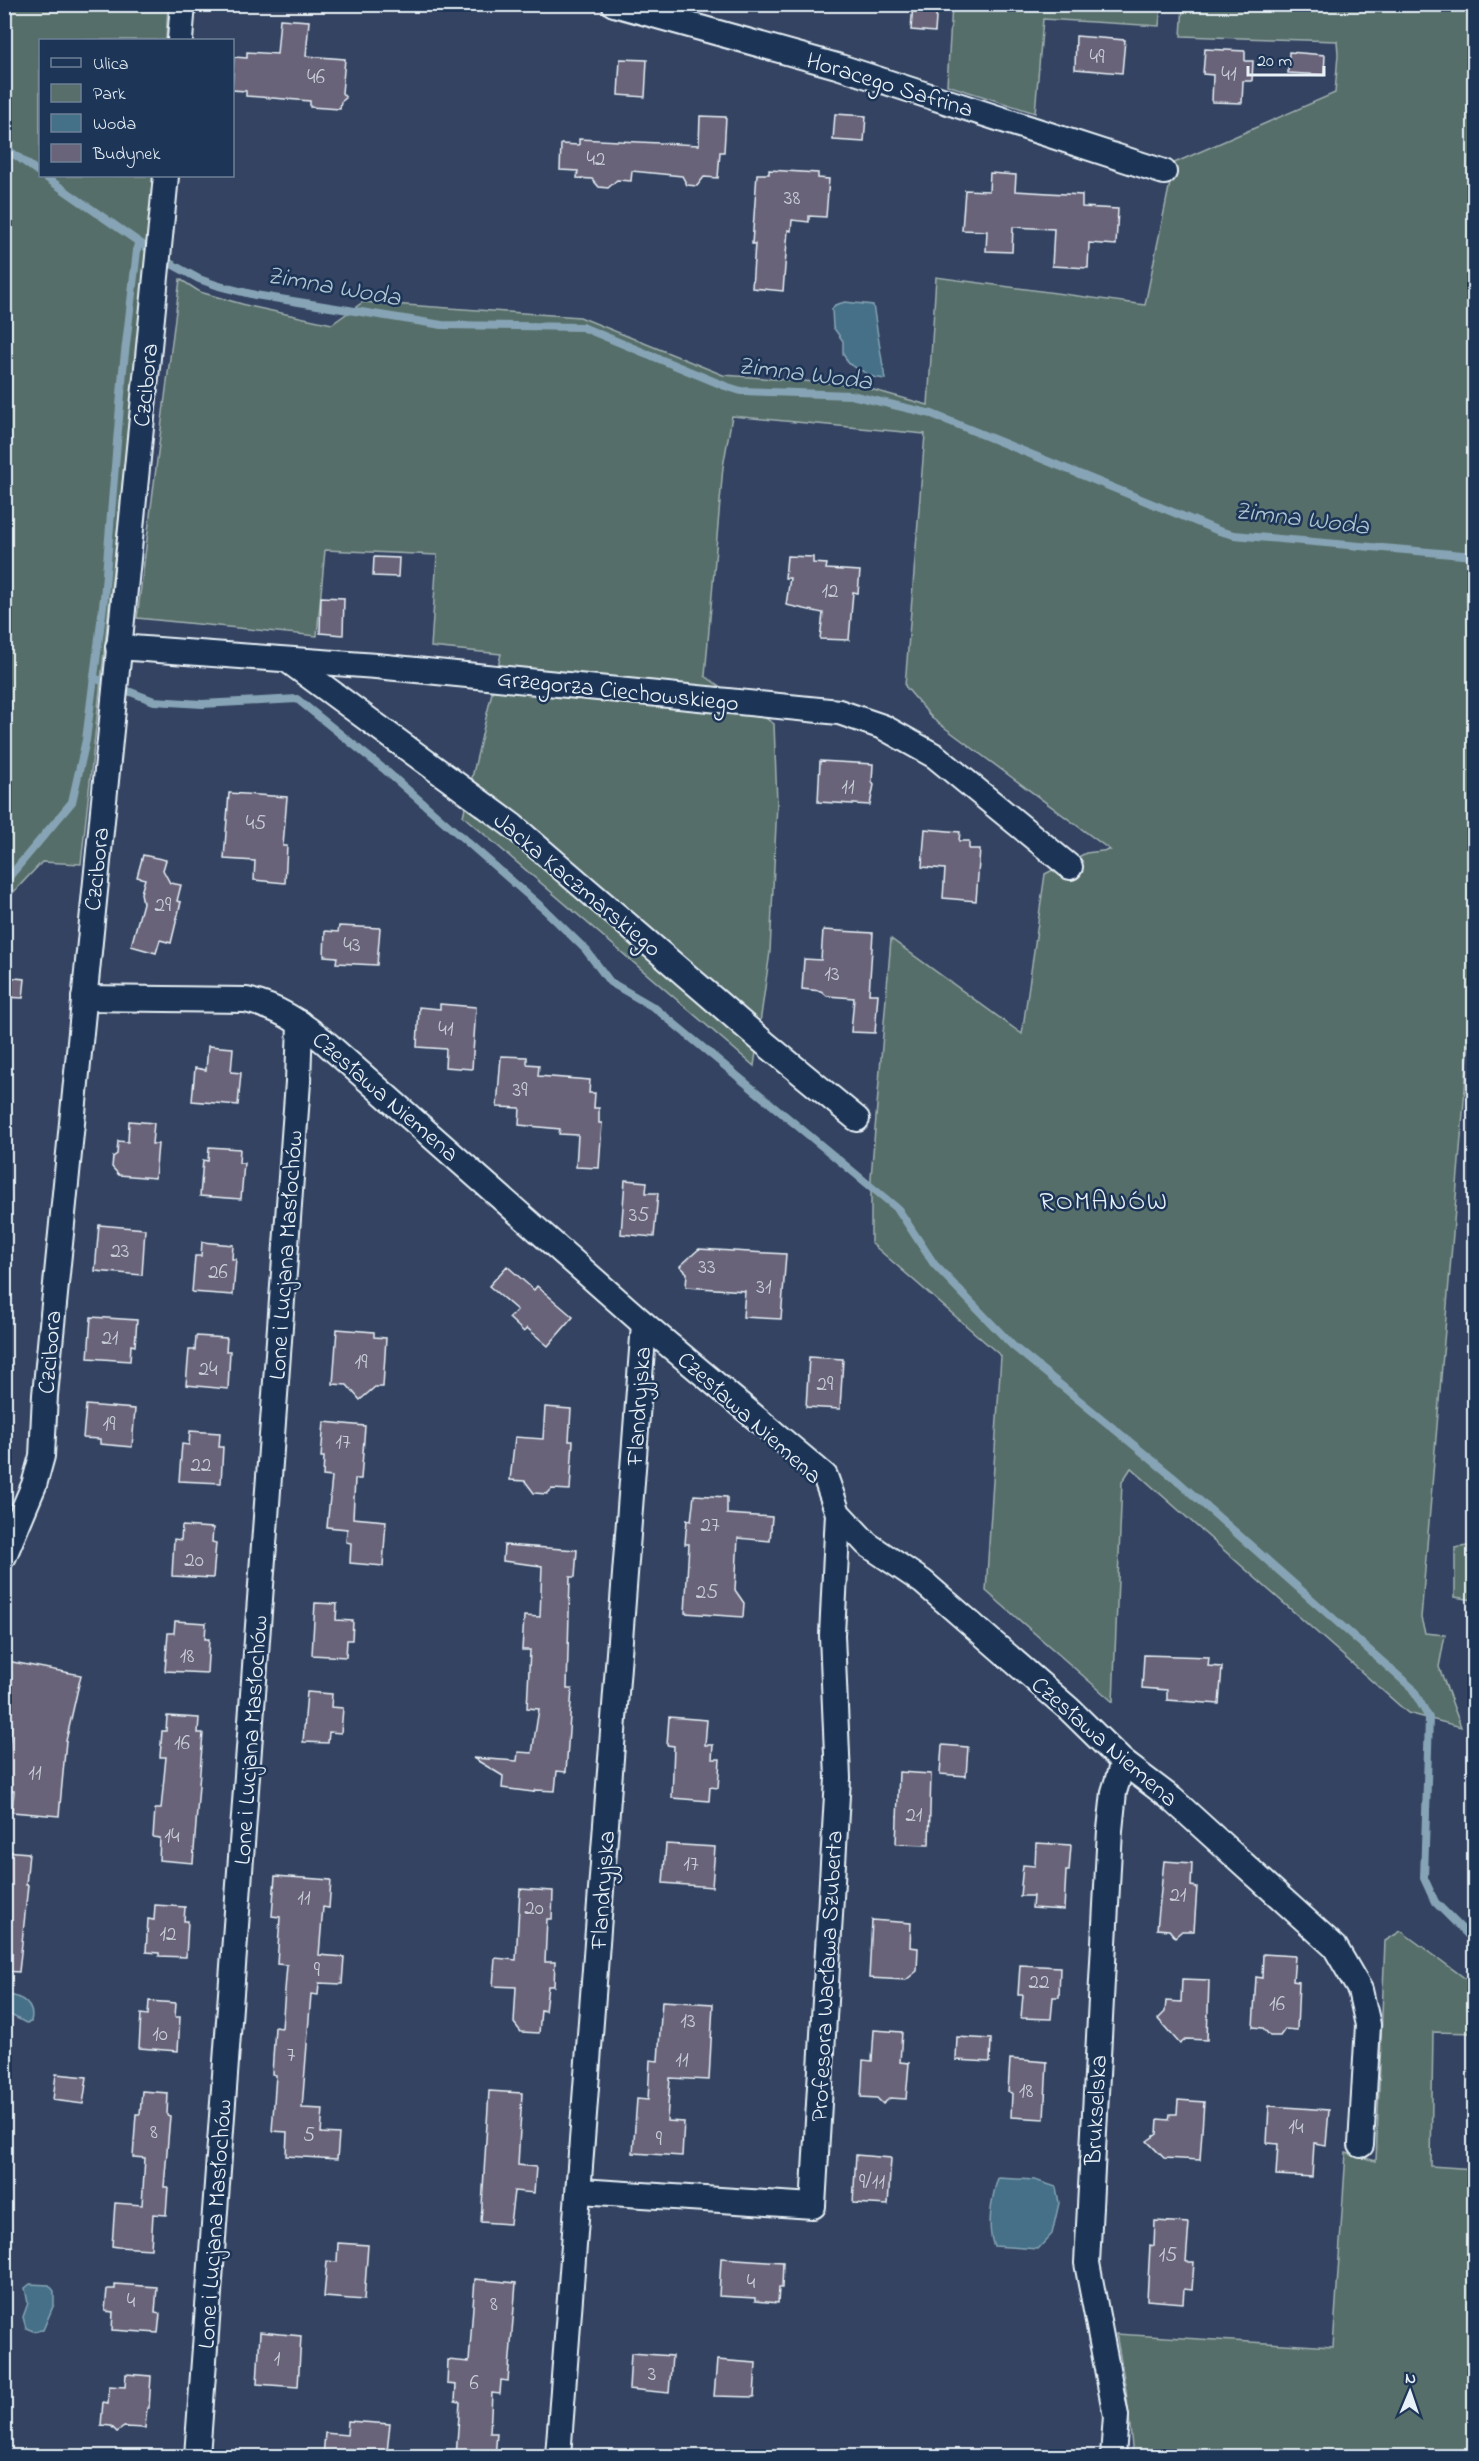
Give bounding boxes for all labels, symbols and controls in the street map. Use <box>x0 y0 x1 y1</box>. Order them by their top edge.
legend <box>39 39 234 177</box>
scale bar <box>1248 39 1324 77</box>
house number: 49 <box>1090 43 1105 73</box>
street label: Horacego Safrina <box>801 44 977 128</box>
text: 20 m <box>1257 49 1292 75</box>
text: Ulica <box>93 52 128 78</box>
house number: 41 <box>1221 60 1237 90</box>
house number: 46 <box>307 63 325 93</box>
text: Park <box>93 82 126 108</box>
text: Woda <box>93 112 136 138</box>
text: Budynek <box>92 142 160 168</box>
house number: 42 <box>586 145 606 175</box>
house number: 38 <box>784 184 800 214</box>
water label: Zimna Woda <box>264 257 404 319</box>
street label: Czcibora <box>126 342 169 429</box>
water label: Zimna Woda <box>735 348 875 402</box>
water label: Zimna Woda <box>1232 493 1372 547</box>
house number: 12 <box>821 577 839 607</box>
street label: Grzegorza Ciechowskiego <box>495 662 740 723</box>
house number: 11 <box>841 773 855 803</box>
street label: Jacka Kaczmarskiego <box>485 805 668 967</box>
house number: 45 <box>246 809 266 839</box>
street label: Czcibora <box>77 826 120 913</box>
house number: 29 <box>155 891 172 921</box>
house number: 43 <box>343 931 361 961</box>
house number: 13 <box>824 960 840 990</box>
house number: 41 <box>438 1015 454 1045</box>
street label: Czesława Niemena <box>303 1024 466 1172</box>
house number: 39 <box>513 1076 528 1106</box>
street label: Lone i Lucjana Masłochów <box>261 1129 314 1381</box>
district label: ROMANÓW <box>1040 1184 1168 1222</box>
house number: 35 <box>629 1201 649 1231</box>
house number: 23 <box>110 1237 130 1267</box>
house number: 33 <box>698 1253 716 1283</box>
house number: 26 <box>208 1258 228 1288</box>
house number: 31 <box>756 1273 772 1303</box>
street label: Czcibora <box>30 1309 73 1395</box>
house number: 21 <box>101 1324 119 1354</box>
street label: Czesława Niemena <box>668 1344 829 1494</box>
street label: Flandryjska <box>619 1346 663 1468</box>
house number: 19 <box>355 1348 368 1378</box>
house number: 24 <box>198 1355 218 1385</box>
house number: 29 <box>817 1370 834 1400</box>
house number: 19 <box>103 1410 116 1440</box>
house number: 17 <box>335 1428 351 1458</box>
house number: 22 <box>191 1451 211 1481</box>
house number: 27 <box>700 1511 720 1541</box>
house number: 20 <box>184 1546 204 1576</box>
house number: 25 <box>696 1578 718 1608</box>
street label: Lone i Lucjana Masłochów <box>226 1614 279 1866</box>
house number: 18 <box>180 1642 194 1672</box>
street label: Czesława Niemena <box>1022 1669 1185 1817</box>
house number: 16 <box>174 1729 190 1759</box>
house number: 11 <box>28 1759 42 1789</box>
house number: 21 <box>905 1801 923 1831</box>
house number: 14 <box>164 1822 180 1852</box>
street label: Flandryjska <box>583 1830 627 1952</box>
street label: Profesora Wacława Szuberta <box>803 1830 854 2123</box>
house number: 17 <box>683 1850 699 1880</box>
house number: 21 <box>1169 1881 1187 1911</box>
house number: 11 <box>297 1884 311 1914</box>
house number: 20 <box>524 1894 544 1924</box>
house number: 12 <box>159 1920 177 1950</box>
house number: 9 <box>314 1956 321 1986</box>
house number: 22 <box>1029 1968 1049 1998</box>
house number: 16 <box>1269 1990 1285 2020</box>
house number: 13 <box>680 2007 696 2037</box>
house number: 10 <box>152 2020 168 2050</box>
house number: 7 <box>287 2041 296 2071</box>
house number: 11 <box>675 2046 689 2076</box>
street label: Brukselska <box>1077 2054 1118 2167</box>
house number: 18 <box>1019 2077 1033 2107</box>
street label: Lone i Lucjana Masłochów <box>190 2098 243 2350</box>
house number: 14 <box>1288 2113 1304 2143</box>
house number: 8 <box>150 2118 158 2148</box>
house number: 5 <box>303 2121 315 2151</box>
house number: 9 <box>656 2125 663 2155</box>
house number: 9/11 <box>859 2168 885 2198</box>
house number: 15 <box>1159 2241 1177 2271</box>
house number: 4 <box>747 2268 756 2298</box>
house number: 4 <box>127 2287 136 2317</box>
house number: 8 <box>490 2290 498 2320</box>
house number: 1 <box>274 2345 281 2375</box>
house number: 3 <box>648 2360 656 2390</box>
north arrow <box>1380 2362 1440 2422</box>
text: N <box>1405 2367 1416 2391</box>
house number: 6 <box>469 2369 479 2399</box>

